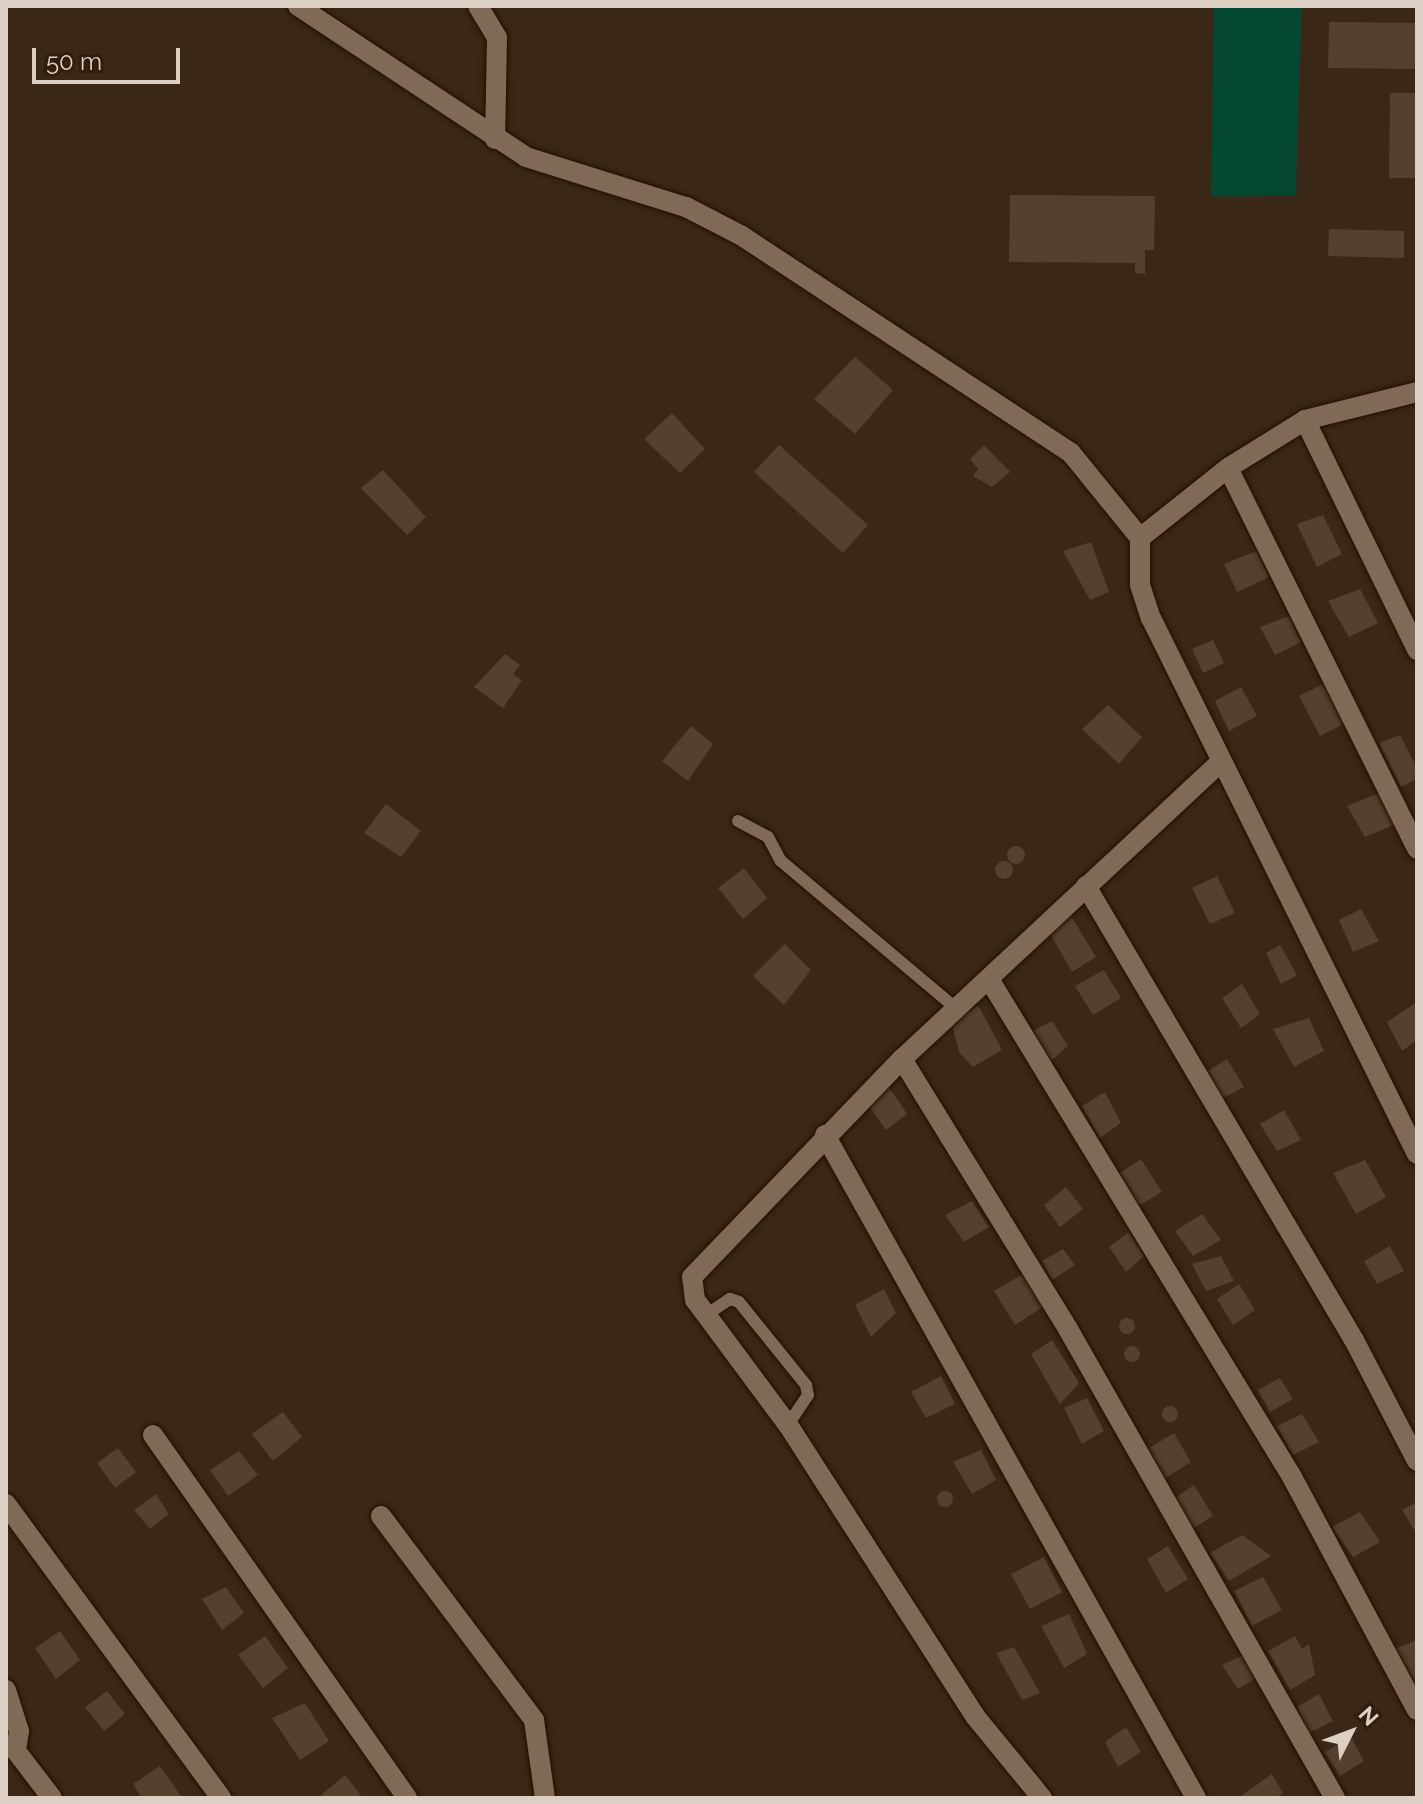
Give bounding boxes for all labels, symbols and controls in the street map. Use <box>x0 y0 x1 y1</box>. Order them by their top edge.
scale bar <box>36 32 184 82</box>
text: 50 m <box>46 47 102 76</box>
north arrow <box>1311 1692 1391 1772</box>
text: N <box>1354 1701 1384 1731</box>

